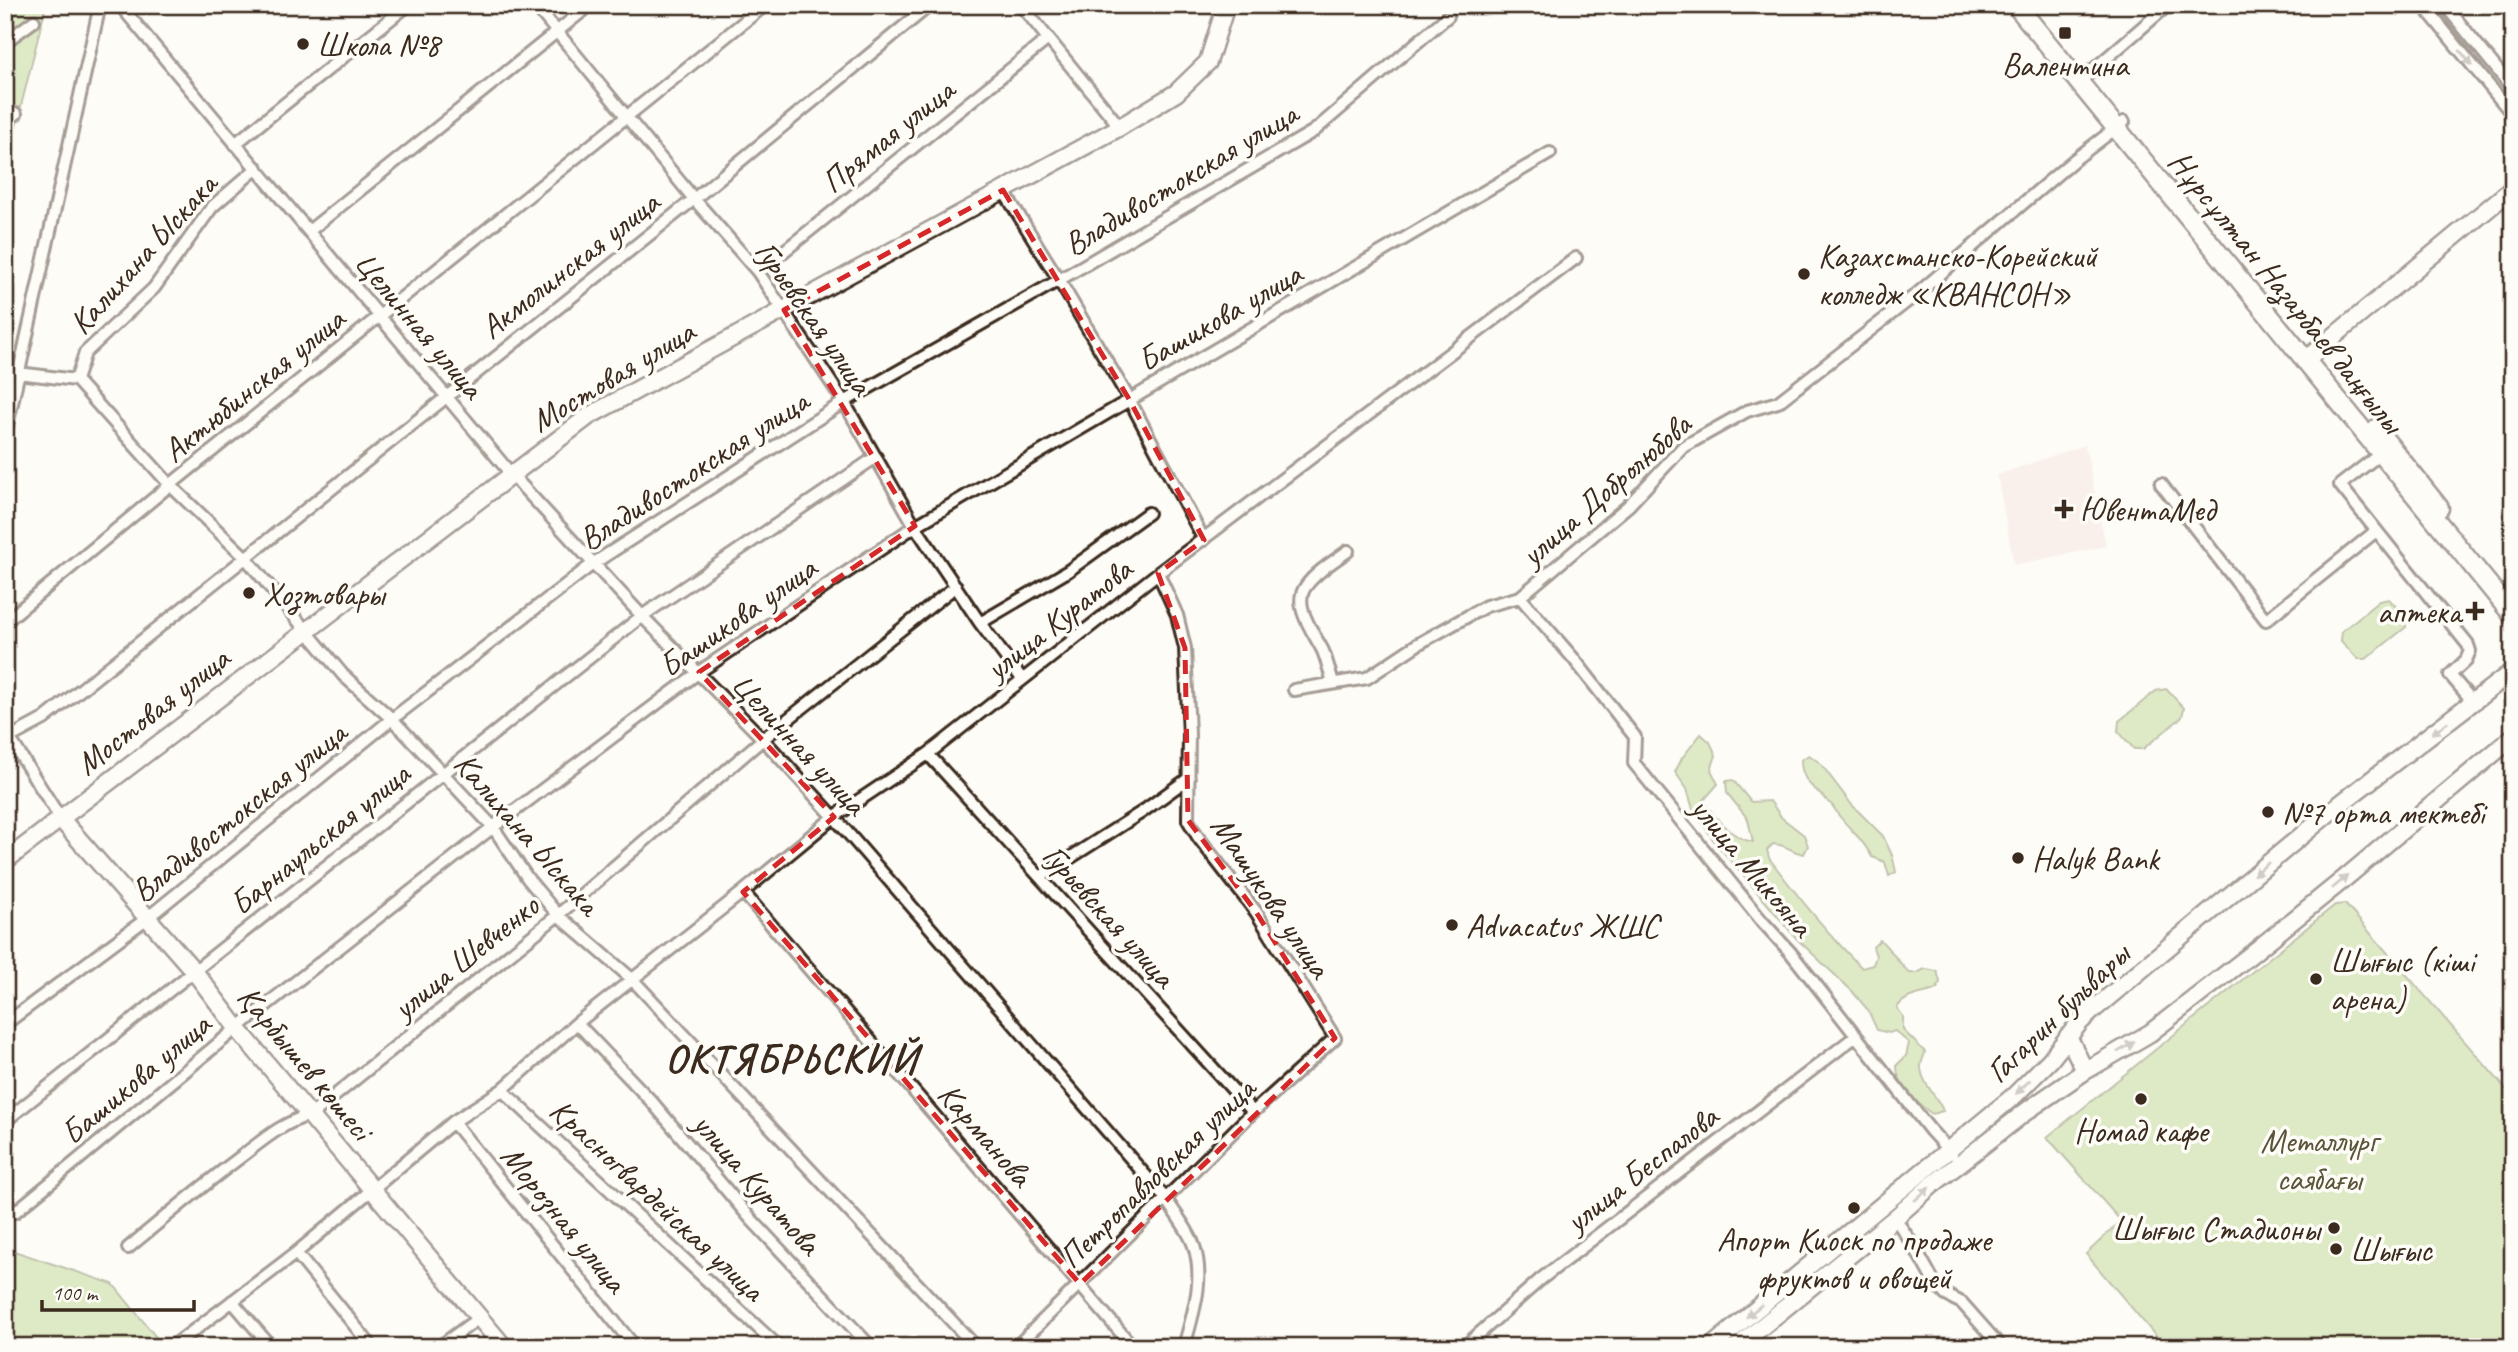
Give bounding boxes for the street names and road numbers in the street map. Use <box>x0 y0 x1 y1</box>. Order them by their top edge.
street label: Прямая улица <box>812 68 965 202</box>
street label: Владивостокская улица <box>1056 91 1307 265</box>
street label: Нұрсұлтан Назарбаев даңғылы <box>2159 142 2415 444</box>
street label: Калихана Ыскака <box>59 163 228 343</box>
street label: Акмолинская улица <box>471 180 670 348</box>
street label: Гурьевская улица <box>746 232 884 405</box>
street label: Целинная улица <box>345 242 495 409</box>
street label: Башикова улица <box>1130 252 1312 381</box>
street label: Актюбинская улица <box>154 297 355 471</box>
street label: Мостовая улица <box>523 309 704 441</box>
street label: Владивостокская улица <box>571 379 818 560</box>
street label: улица Добролюбова <box>1510 403 1701 577</box>
street label: Башикова улица <box>651 546 827 687</box>
street label: улица Куратова <box>975 547 1143 690</box>
street label: Мостовая улица <box>67 636 240 784</box>
street label: Целинная улица <box>722 663 878 826</box>
street label: Владивостокская улица <box>122 710 357 912</box>
street label: Калихана Ыскака <box>445 744 611 926</box>
street label: Барнаульская улица <box>221 752 420 924</box>
street label: улица Микояна <box>1680 786 1825 947</box>
street label: Машукова улица <box>1202 807 1342 988</box>
street label: Гурьевская улица <box>1034 835 1187 998</box>
street label: улица Шевченко <box>382 884 548 1030</box>
street label: Гагарин бульвары <box>1977 932 2140 1092</box>
street label: Қарбышев көшесі <box>228 977 385 1152</box>
street label: Башикова улица <box>52 1002 221 1154</box>
street label: Петропавловская улица <box>1050 1067 1266 1277</box>
street label: Карманова <box>929 1074 1044 1197</box>
street label: Красногвардейская улица <box>541 1089 775 1311</box>
street label: улица Беспалова <box>1555 1094 1729 1243</box>
street label: улица Куратова <box>683 1102 832 1265</box>
street label: Морозная улица <box>492 1136 638 1303</box>

